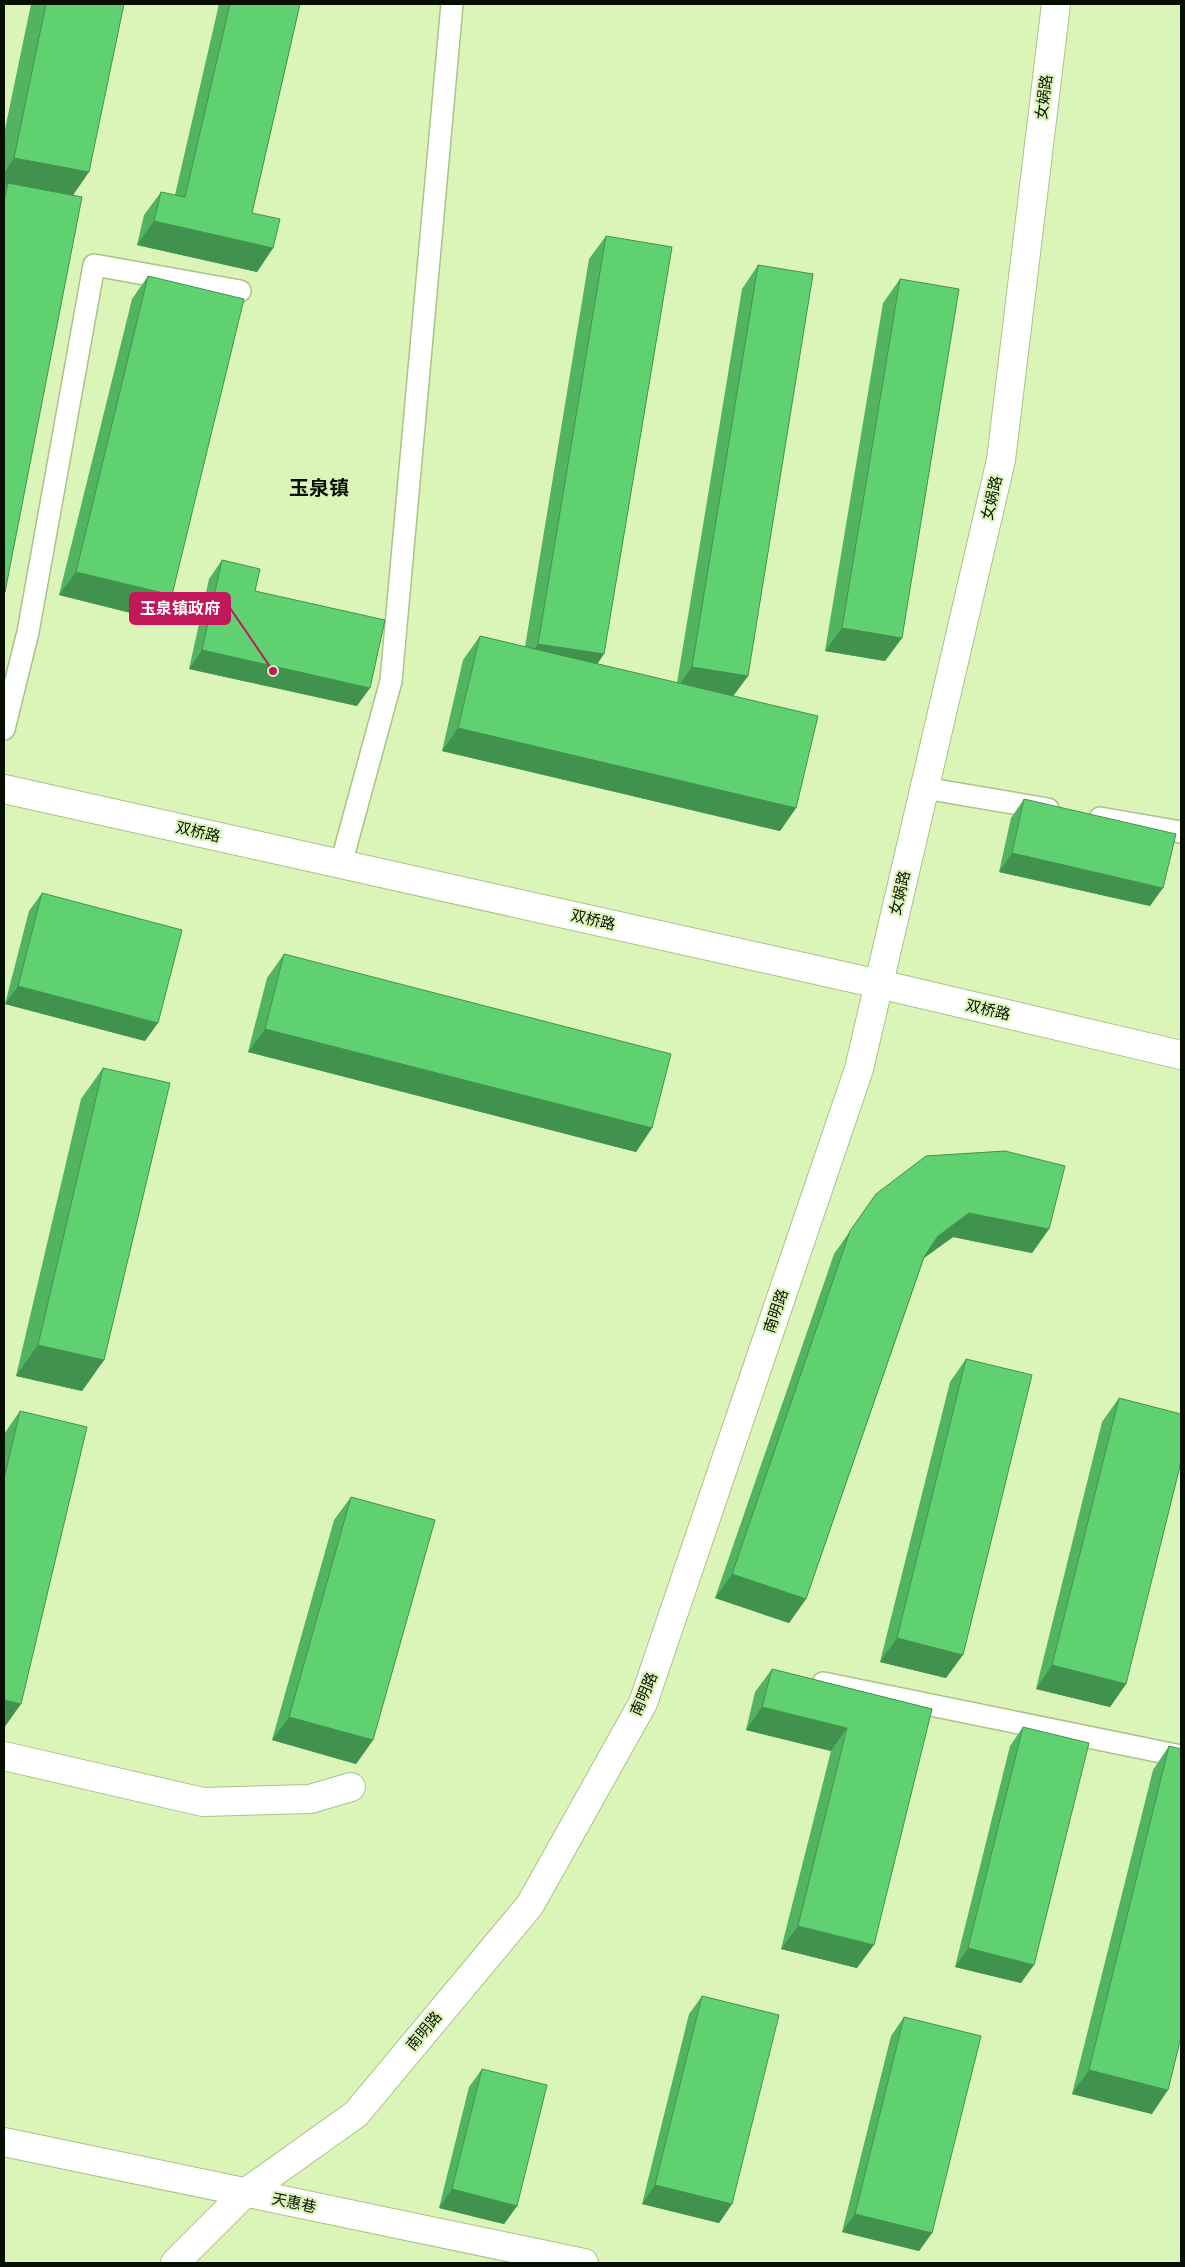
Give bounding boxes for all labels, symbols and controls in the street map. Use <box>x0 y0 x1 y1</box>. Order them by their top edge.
street label: 女娲路 <box>1032 74 1056 120</box>
street label: 女娲路 <box>978 474 1006 522</box>
district label: 玉泉镇 <box>289 476 349 500</box>
callout: 玉泉镇政府 <box>130 593 230 624</box>
text: 玉泉镇政府 <box>140 599 220 618</box>
street label: 双桥路 <box>174 818 222 846</box>
street label: 女娲路 <box>886 869 914 917</box>
street label: 双桥路 <box>569 906 617 934</box>
street label: 双桥路 <box>964 996 1012 1024</box>
street label: 南明路 <box>760 1287 792 1335</box>
street label: 南明路 <box>627 1670 661 1718</box>
street label: 南明路 <box>403 2008 445 2054</box>
street label: 天惠巷 <box>270 2190 318 2216</box>

